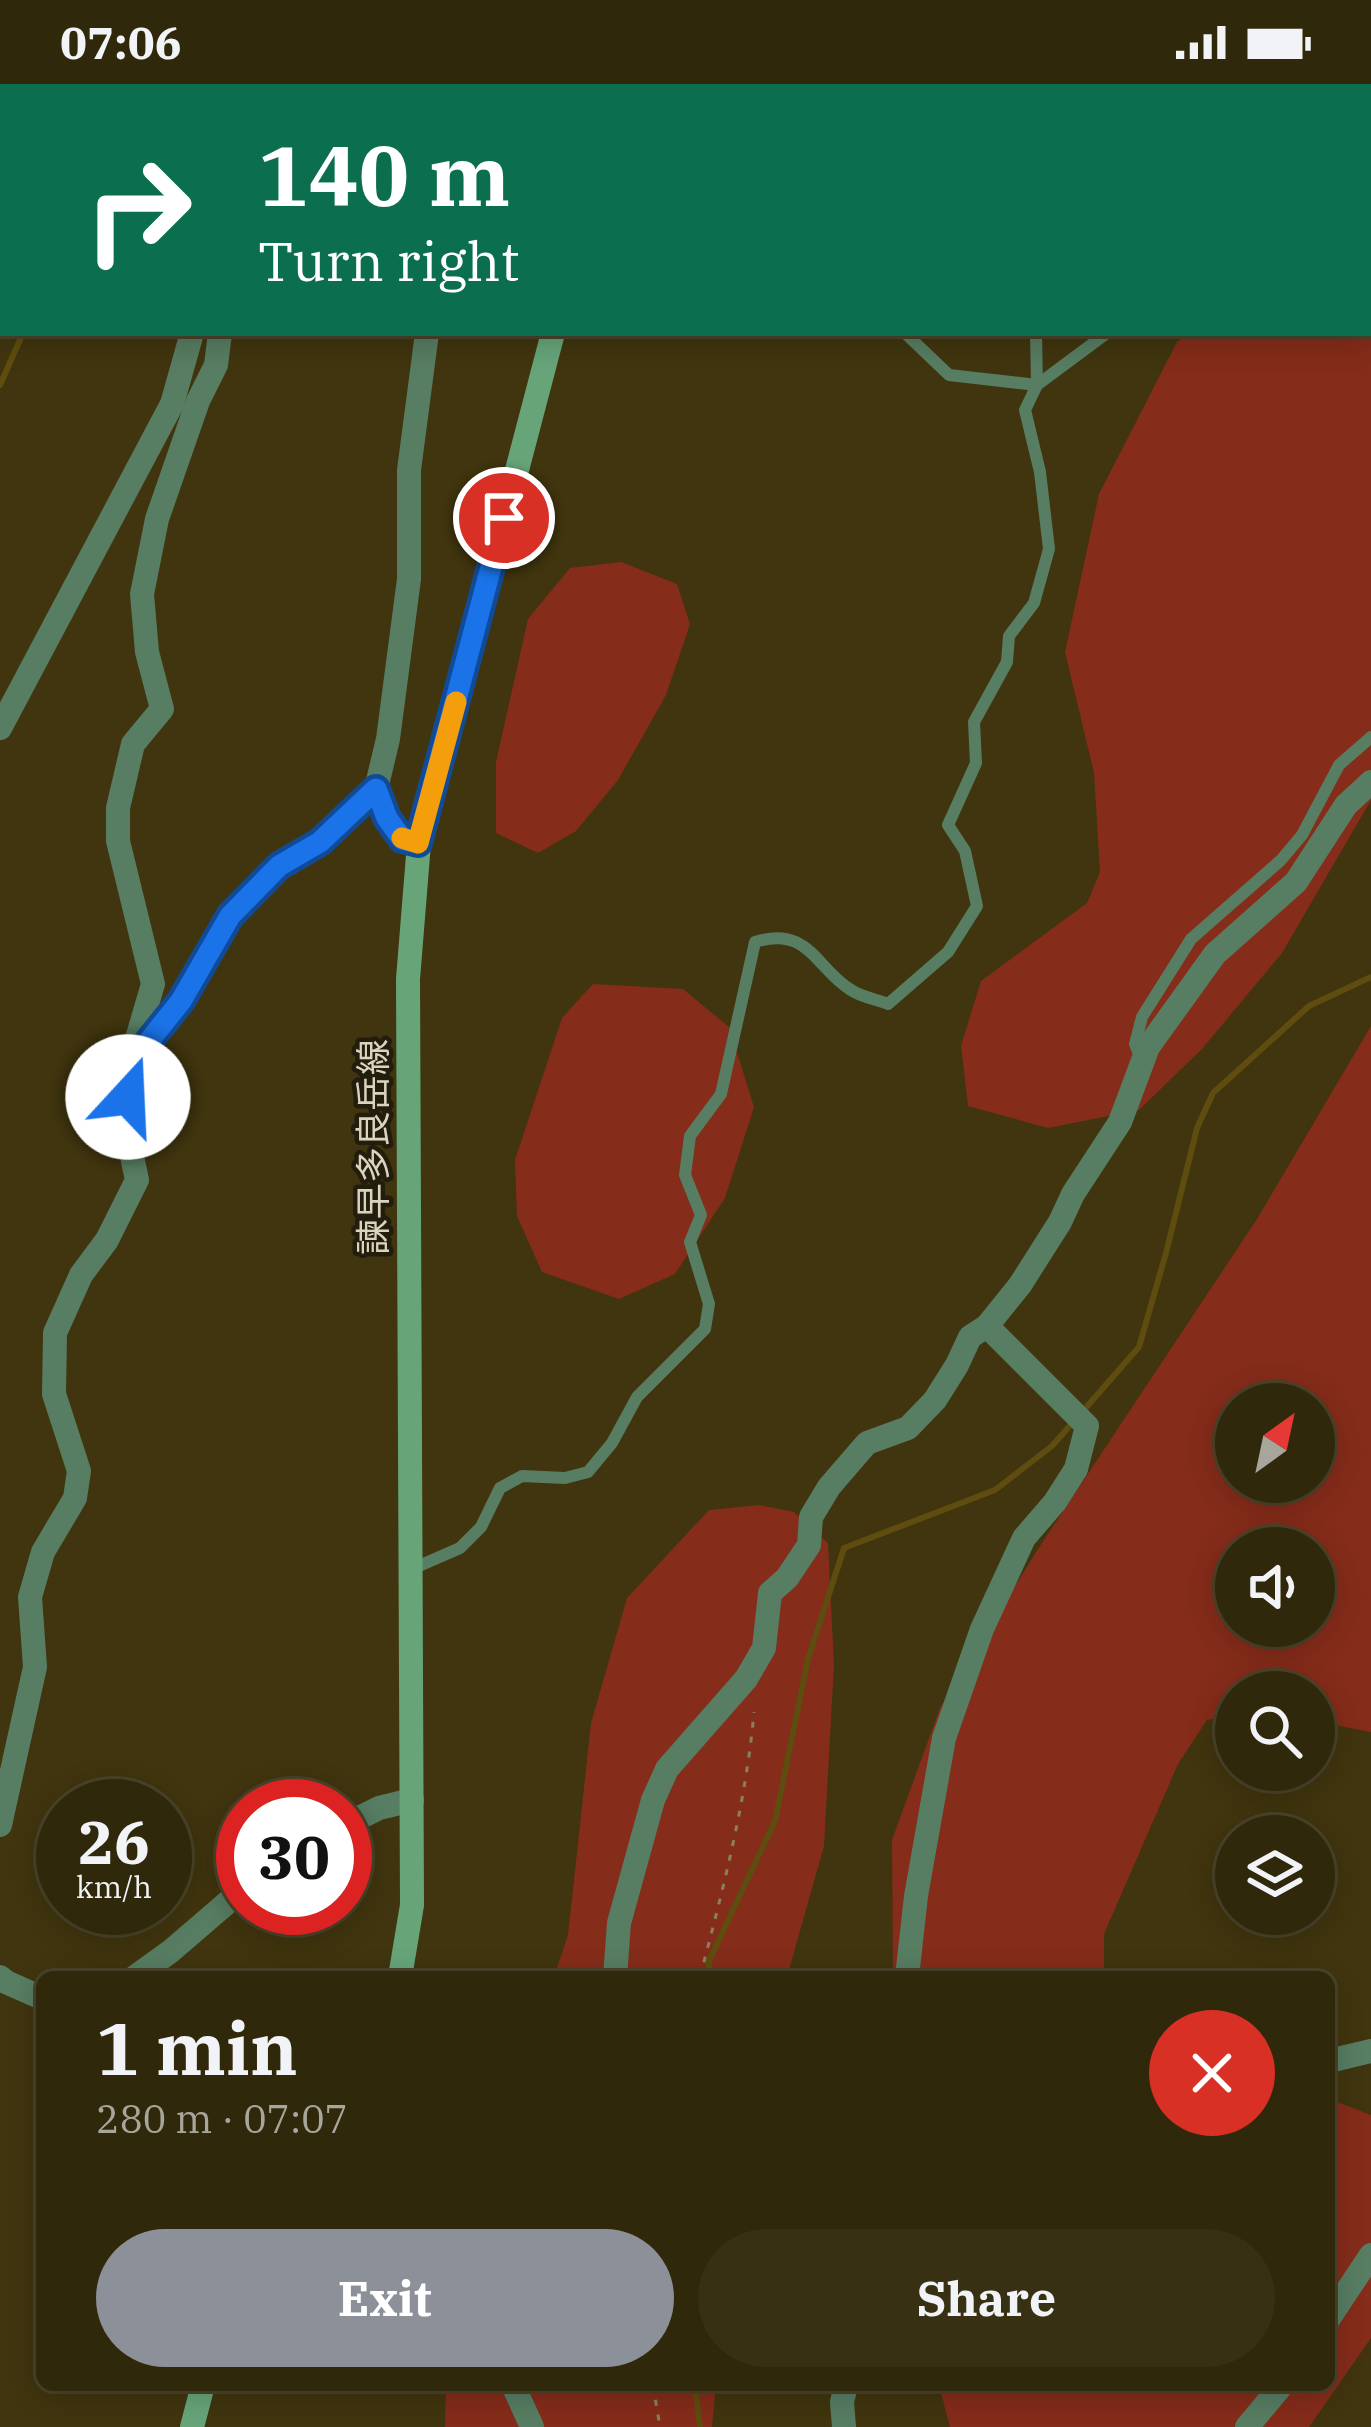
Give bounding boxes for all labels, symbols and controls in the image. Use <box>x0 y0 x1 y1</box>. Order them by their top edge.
text: 07:06 <box>60 13 182 71</box>
text: 140 m <box>258 120 510 229</box>
icon: right <box>60 132 216 288</box>
text: Turn right <box>258 226 520 296</box>
pin <box>453 467 555 569</box>
icon: arrive <box>471 485 537 551</box>
position arrow <box>65 1034 191 1160</box>
street label: 諫早多良岳線 <box>349 1039 396 1255</box>
north arrow <box>1215 1383 1335 1503</box>
map controls <box>1215 1383 1335 1935</box>
button: sound <box>1215 1527 1335 1647</box>
button: search <box>1215 1671 1335 1791</box>
speed limit sign: 30 <box>216 1779 372 1935</box>
text: 26 <box>78 1802 150 1881</box>
button: layers <box>1215 1815 1335 1935</box>
text: km/h <box>76 1867 152 1906</box>
text: 1 min <box>96 2001 298 2095</box>
button: close <box>1149 2010 1275 2136</box>
text: 280 m · 07:07 <box>96 2093 348 2144</box>
button: Exit <box>96 2229 674 2367</box>
button: Share <box>698 2229 1275 2367</box>

